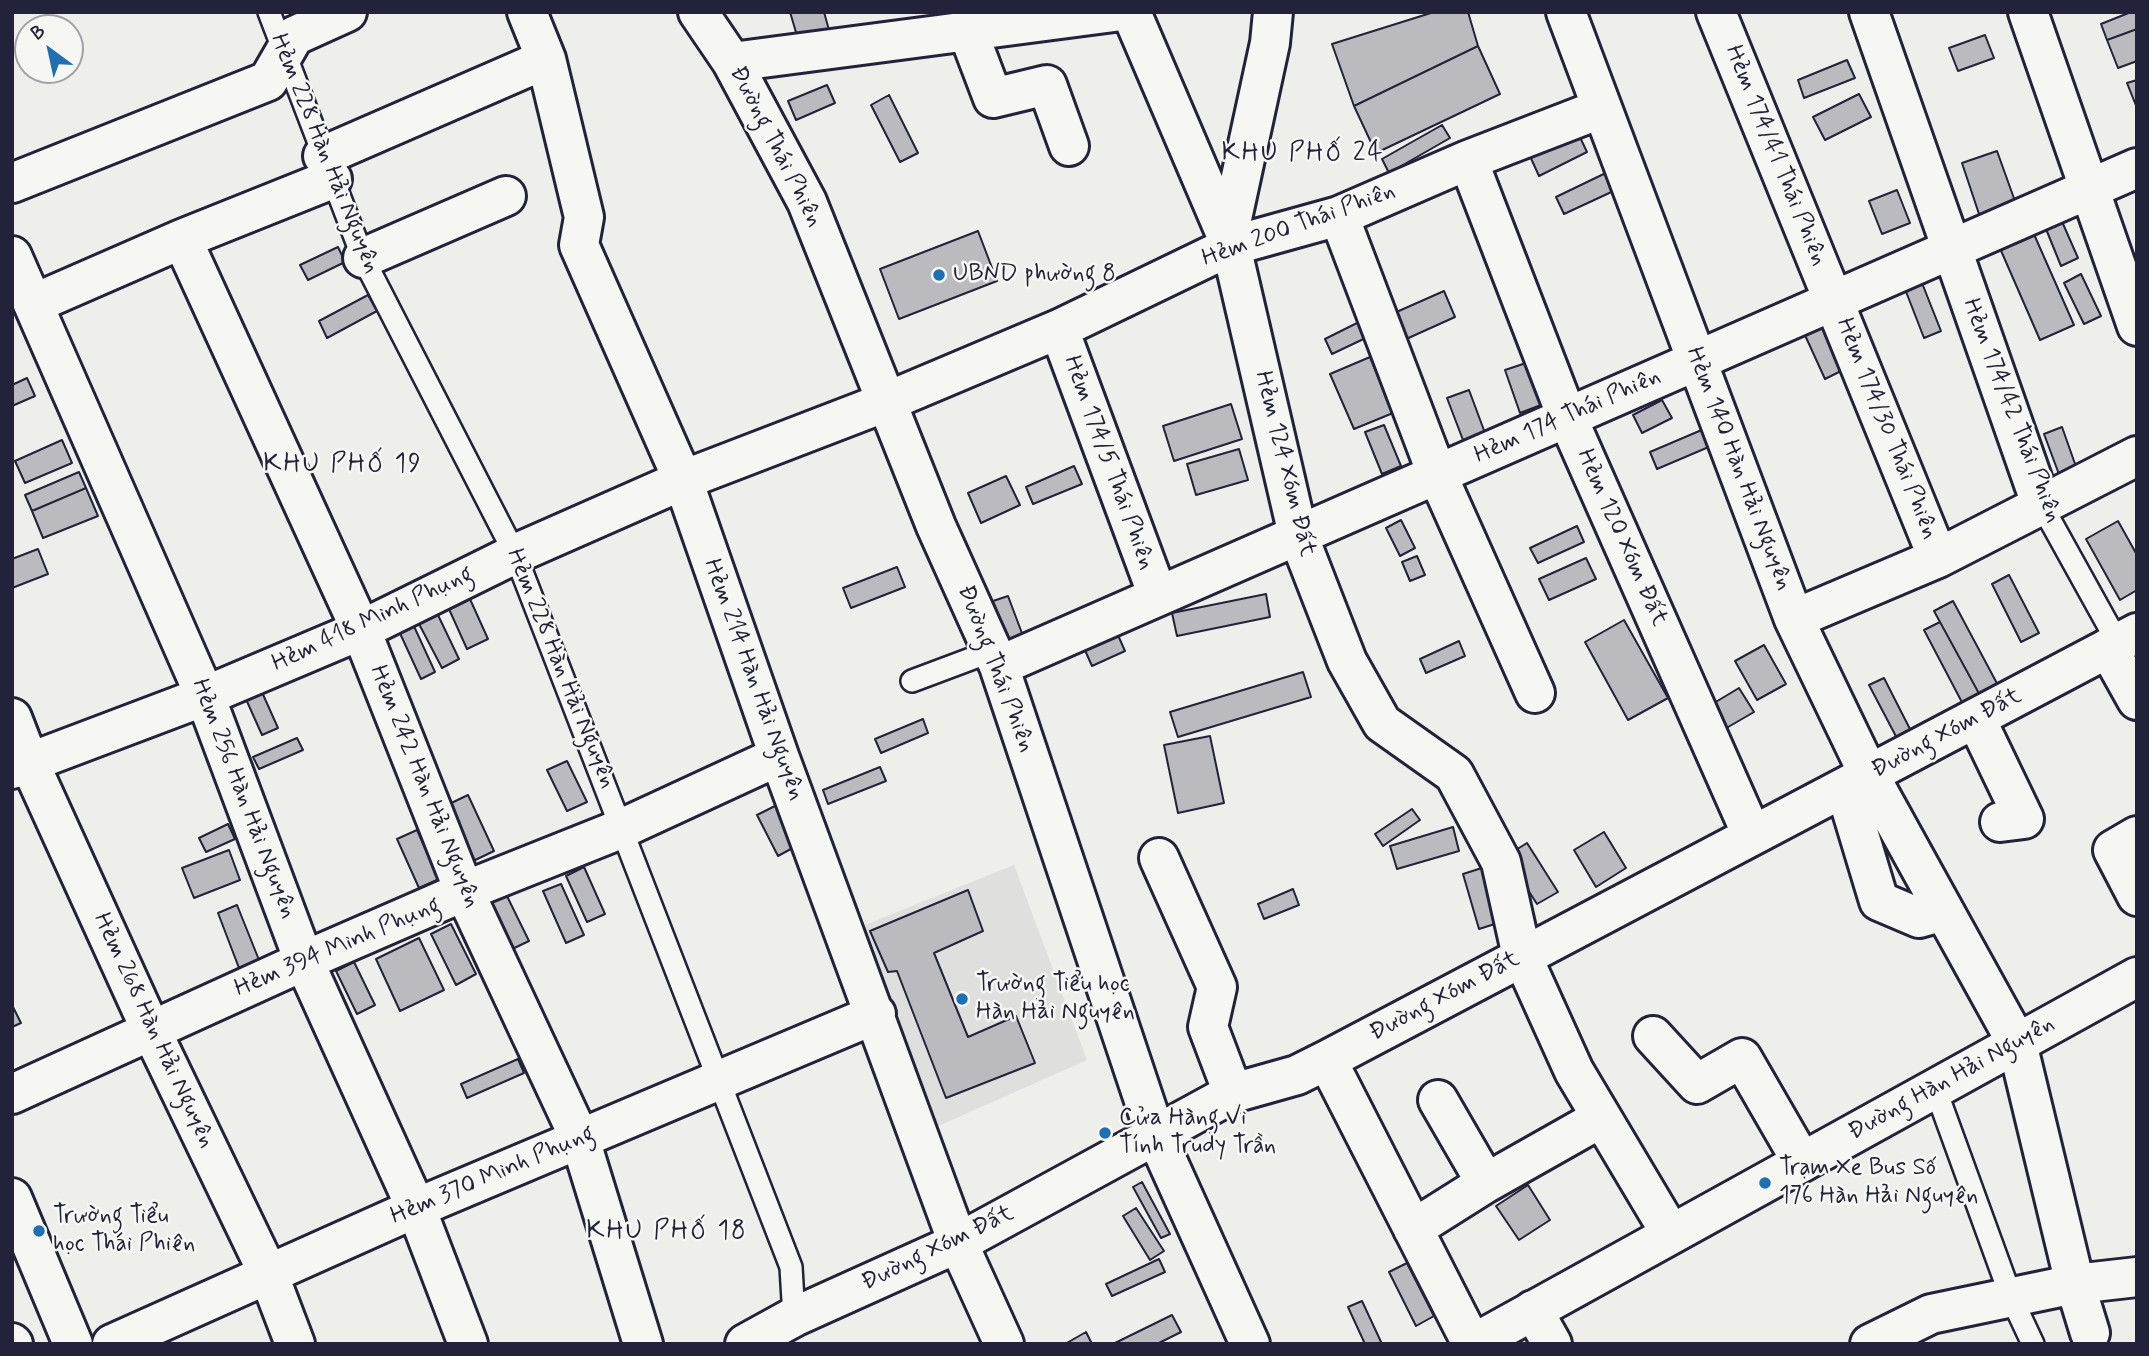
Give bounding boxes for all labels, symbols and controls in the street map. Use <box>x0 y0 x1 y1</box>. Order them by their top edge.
north arrow <box>14 14 84 84</box>
text: B <box>27 19 50 46</box>
street label: Hẻm 228 Hàn Hải Nguyên <box>263 30 385 278</box>
street label: Hẻm 174/41 Thái Phiên <box>1718 41 1832 271</box>
street label: Đường Thái Phiên <box>722 62 828 232</box>
district label: KHU PHỐ 24 <box>1225 139 1381 171</box>
street label: Hẻm 200 Thái Phiên <box>1198 178 1400 274</box>
place label: UBND phường 8 <box>953 261 1116 289</box>
marker: UBND phường 8 <box>931 267 947 283</box>
street label: Hẻm 174/42 Thái Phiên <box>1955 295 2067 527</box>
street label: Hẻm 174/30 Thái Phiên <box>1828 314 1944 544</box>
street label: Hẻm 140 Hàn Hải Nguyên <box>1678 343 1798 595</box>
street label: Hẻm 174/5 Thái Phiên <box>1056 352 1160 574</box>
street label: Hẻm 174 Thái Phiên <box>1470 363 1666 471</box>
street label: Hẻm 124 Xóm Đất <box>1247 368 1321 560</box>
street label: Hẻm 120 Xóm Đất <box>1569 445 1673 631</box>
district label: KHU PHỐ 19 <box>266 450 420 482</box>
street label: Hẻm 228 Hàn Hải Nguyên <box>499 545 621 793</box>
street label: Hẻm 214 Hàn Hải Nguyên <box>696 555 810 805</box>
street label: Hẻm 418 Minh Phụng <box>268 561 478 679</box>
street label: Đường Thái Phiên <box>950 581 1040 757</box>
street label: Hẻm 242 Hàn Hải Nguyên <box>362 662 486 912</box>
street label: Hẻm 256 Hàn Hải Nguyên <box>184 675 302 923</box>
street label: Đường Xóm Đất <box>1867 682 2027 786</box>
street label: Hẻm 394 Minh Phụng <box>231 892 445 1004</box>
street label: Hẻm 268 Hàn Hải Nguyên <box>86 909 220 1153</box>
street label: Đường Xóm Đất <box>1365 945 1525 1049</box>
place label: Trường Tiểu học Hàn Hải Nguyên <box>976 971 1135 1027</box>
marker: Trường Tiểu học Hàn Hải Nguyên <box>954 991 970 1007</box>
street label: Đường Hàn Hải Nguyên <box>1844 1010 2060 1148</box>
place label: Cửa Hàng Vi Tính Trudy Trần <box>1119 1105 1276 1161</box>
street label: Hẻm 370 Minh Phụng <box>387 1120 599 1232</box>
marker: Cửa Hàng Vi Tính Trudy Trần <box>1097 1125 1113 1141</box>
place label: Trạm Xe Bus Số 176 Hàn Hải Nguyên <box>1779 1155 1978 1211</box>
marker: Trạm Xe Bus Số 176 Hàn Hải Nguyên <box>1757 1175 1773 1191</box>
street label: Đường Xóm Đất <box>857 1200 1019 1298</box>
place label: Trường Tiểu học Thái Phiên <box>53 1203 195 1259</box>
district label: KHU PHỐ 18 <box>590 1217 744 1249</box>
marker: Trường Tiểu học Thái Phiên <box>31 1223 47 1239</box>

